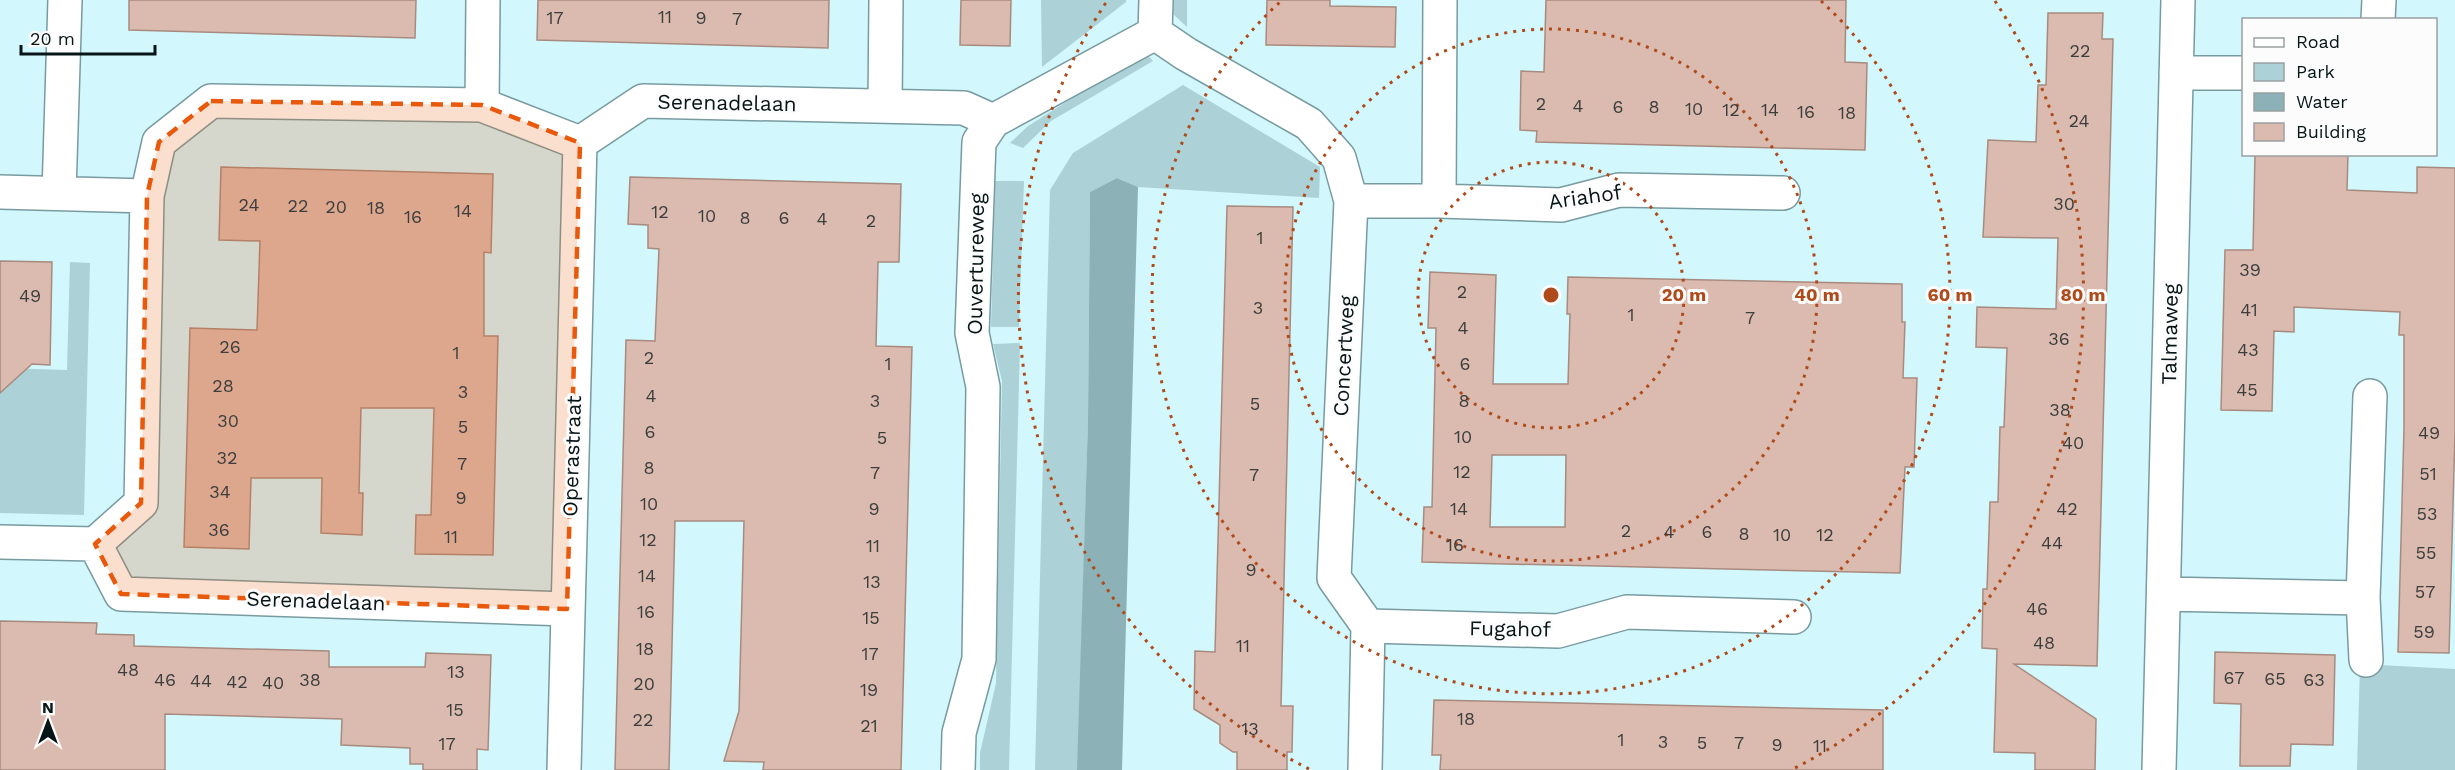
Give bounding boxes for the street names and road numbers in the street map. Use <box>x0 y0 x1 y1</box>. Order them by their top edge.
street label: Serenadelaan <box>657 89 797 116</box>
street label: Ariahof <box>1547 179 1623 214</box>
street label: Ouvertureweg <box>962 192 989 335</box>
street label: Talmaweg <box>2156 282 2183 385</box>
street label: Concertweg <box>1328 294 1359 417</box>
street label: Operastraat <box>557 395 586 517</box>
street label: Serenadelaan <box>246 586 386 615</box>
street label: Fugahof <box>1469 615 1551 642</box>

